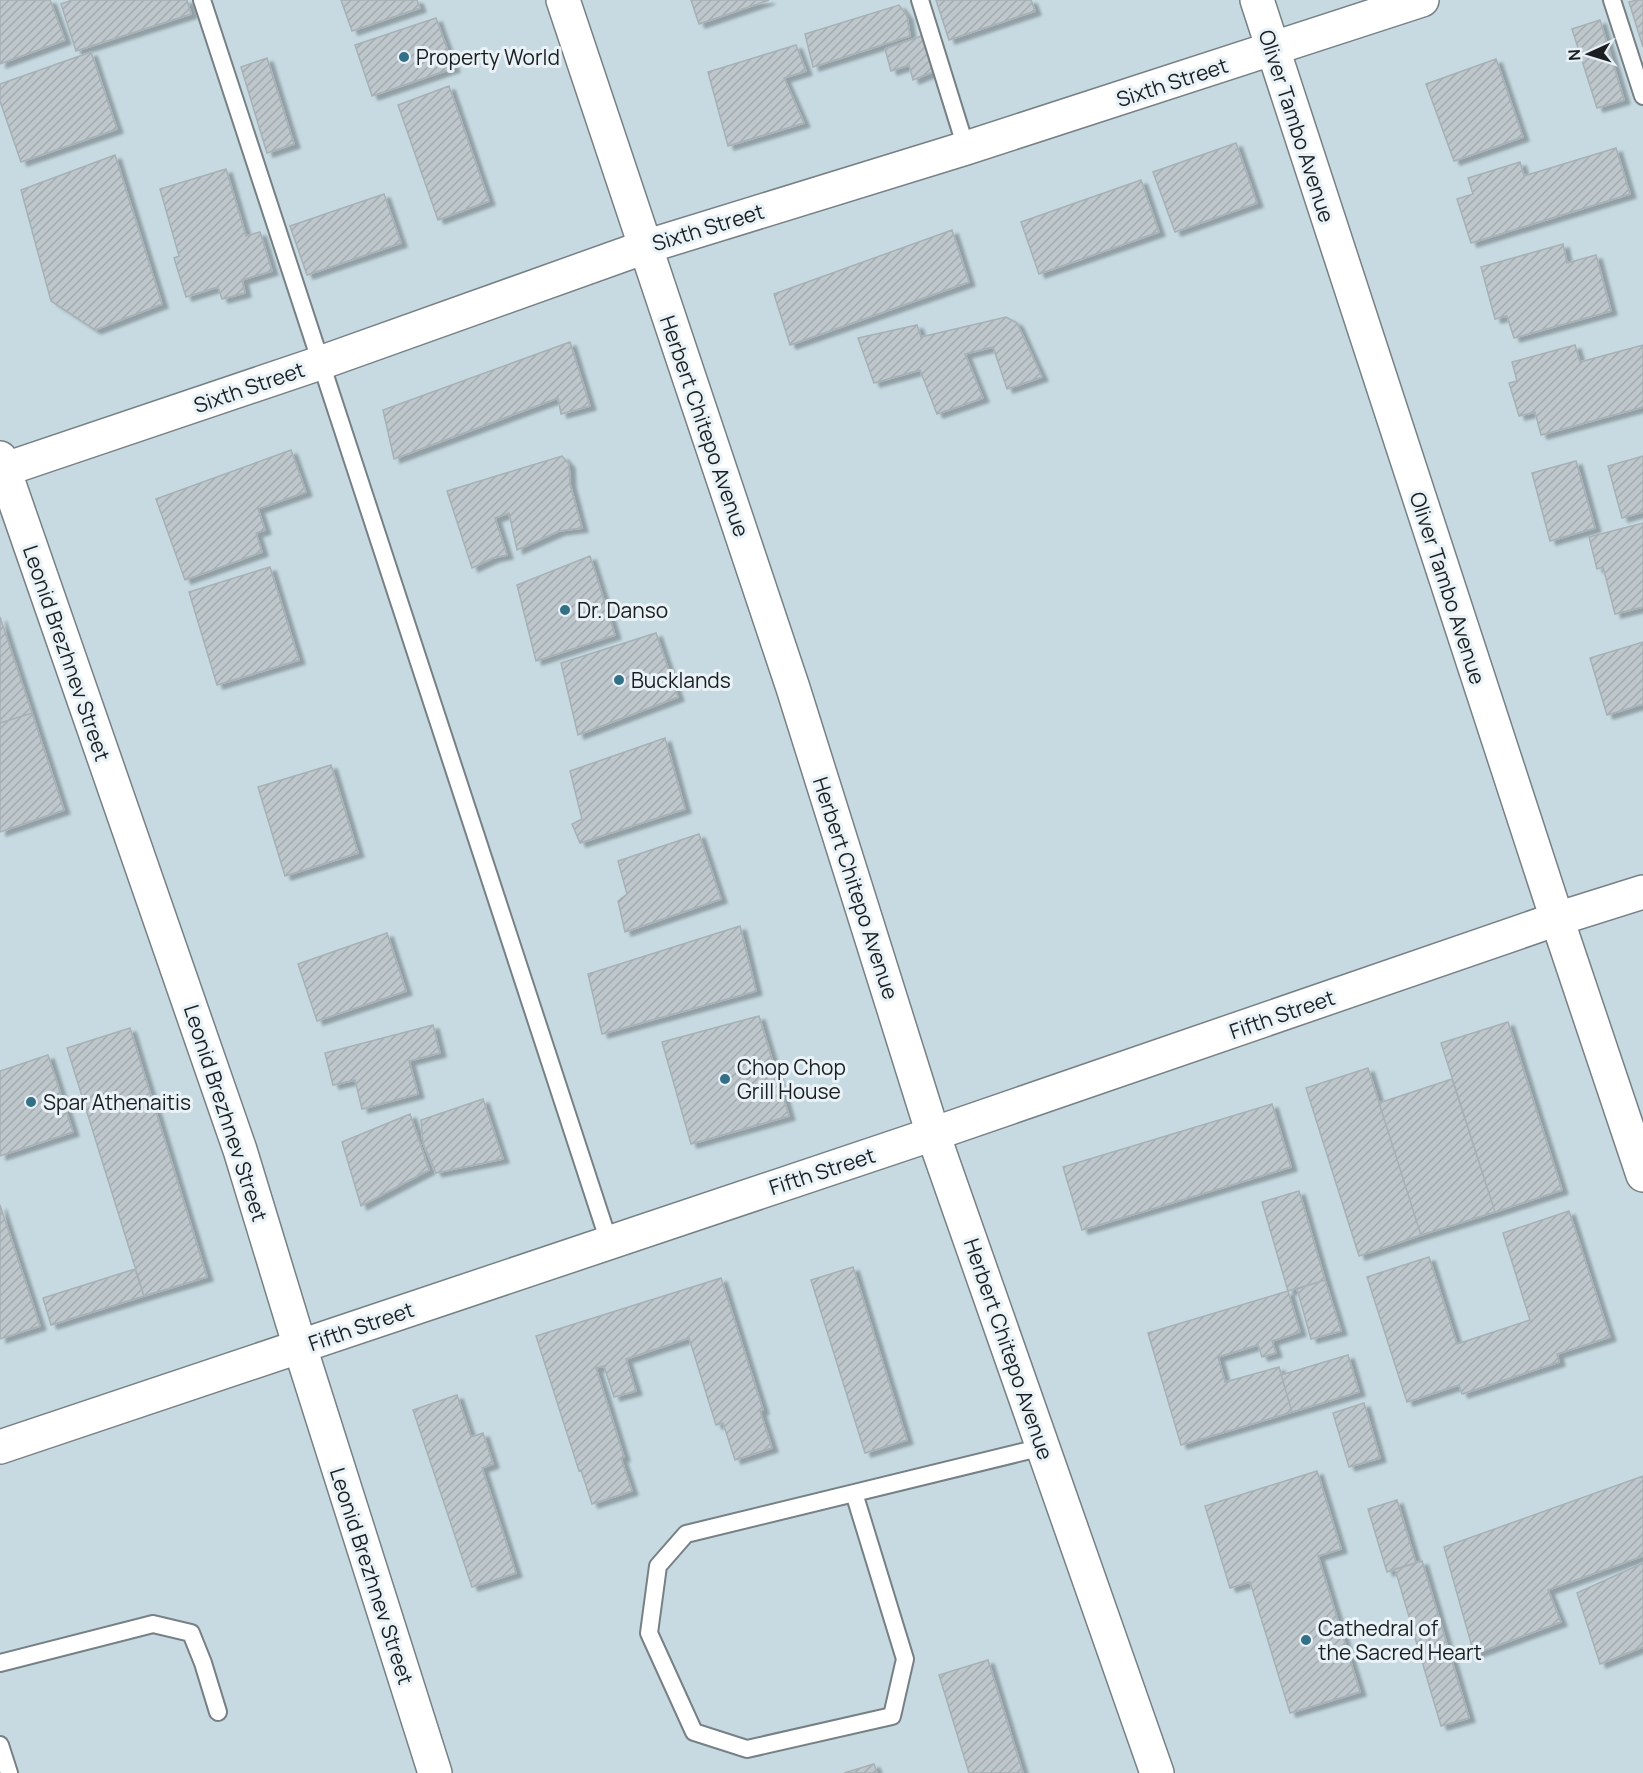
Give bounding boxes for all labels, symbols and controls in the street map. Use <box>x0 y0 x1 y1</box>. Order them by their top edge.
north arrow <box>1559 24 1619 84</box>
street label: Oliver Tambo Avenue <box>1253 26 1341 226</box>
place label: Property World <box>416 43 560 71</box>
text: N <box>1563 49 1585 62</box>
marker: Property World <box>397 50 411 64</box>
street label: Sixth Street <box>1113 51 1231 113</box>
street label: Sixth Street <box>649 197 767 257</box>
street label: Herbert Chitepo Avenue <box>654 312 756 540</box>
street label: Sixth Street <box>190 355 308 419</box>
street label: Oliver Tambo Avenue <box>1404 488 1492 688</box>
street label: Leonid Brezhnev Street <box>17 541 117 765</box>
place label: Dr. Danso <box>577 596 668 624</box>
marker: Dr. Danso <box>558 603 572 617</box>
place label: Bucklands <box>631 666 731 694</box>
marker: Bucklands <box>612 673 626 687</box>
street label: Herbert Chitepo Avenue <box>807 773 905 1003</box>
street label: Fifth Street <box>1226 983 1338 1045</box>
street label: Leonid Brezhnev Street <box>178 1001 274 1225</box>
place label: Chop Chop Grill House <box>737 1053 846 1105</box>
marker: Chop Chop Grill House <box>718 1072 732 1086</box>
place label: Spar Athenaitis <box>43 1088 191 1116</box>
marker: Spar Athenaitis <box>24 1095 38 1109</box>
street label: Fifth Street <box>766 1141 878 1201</box>
street label: Herbert Chitepo Avenue <box>958 1235 1060 1463</box>
street label: Fifth Street <box>305 1295 417 1357</box>
street label: Leonid Brezhnev Street <box>324 1464 420 1688</box>
place label: Cathedral of the Sacred Heart <box>1318 1614 1482 1666</box>
marker: Cathedral of the Sacred Heart <box>1299 1633 1313 1647</box>

